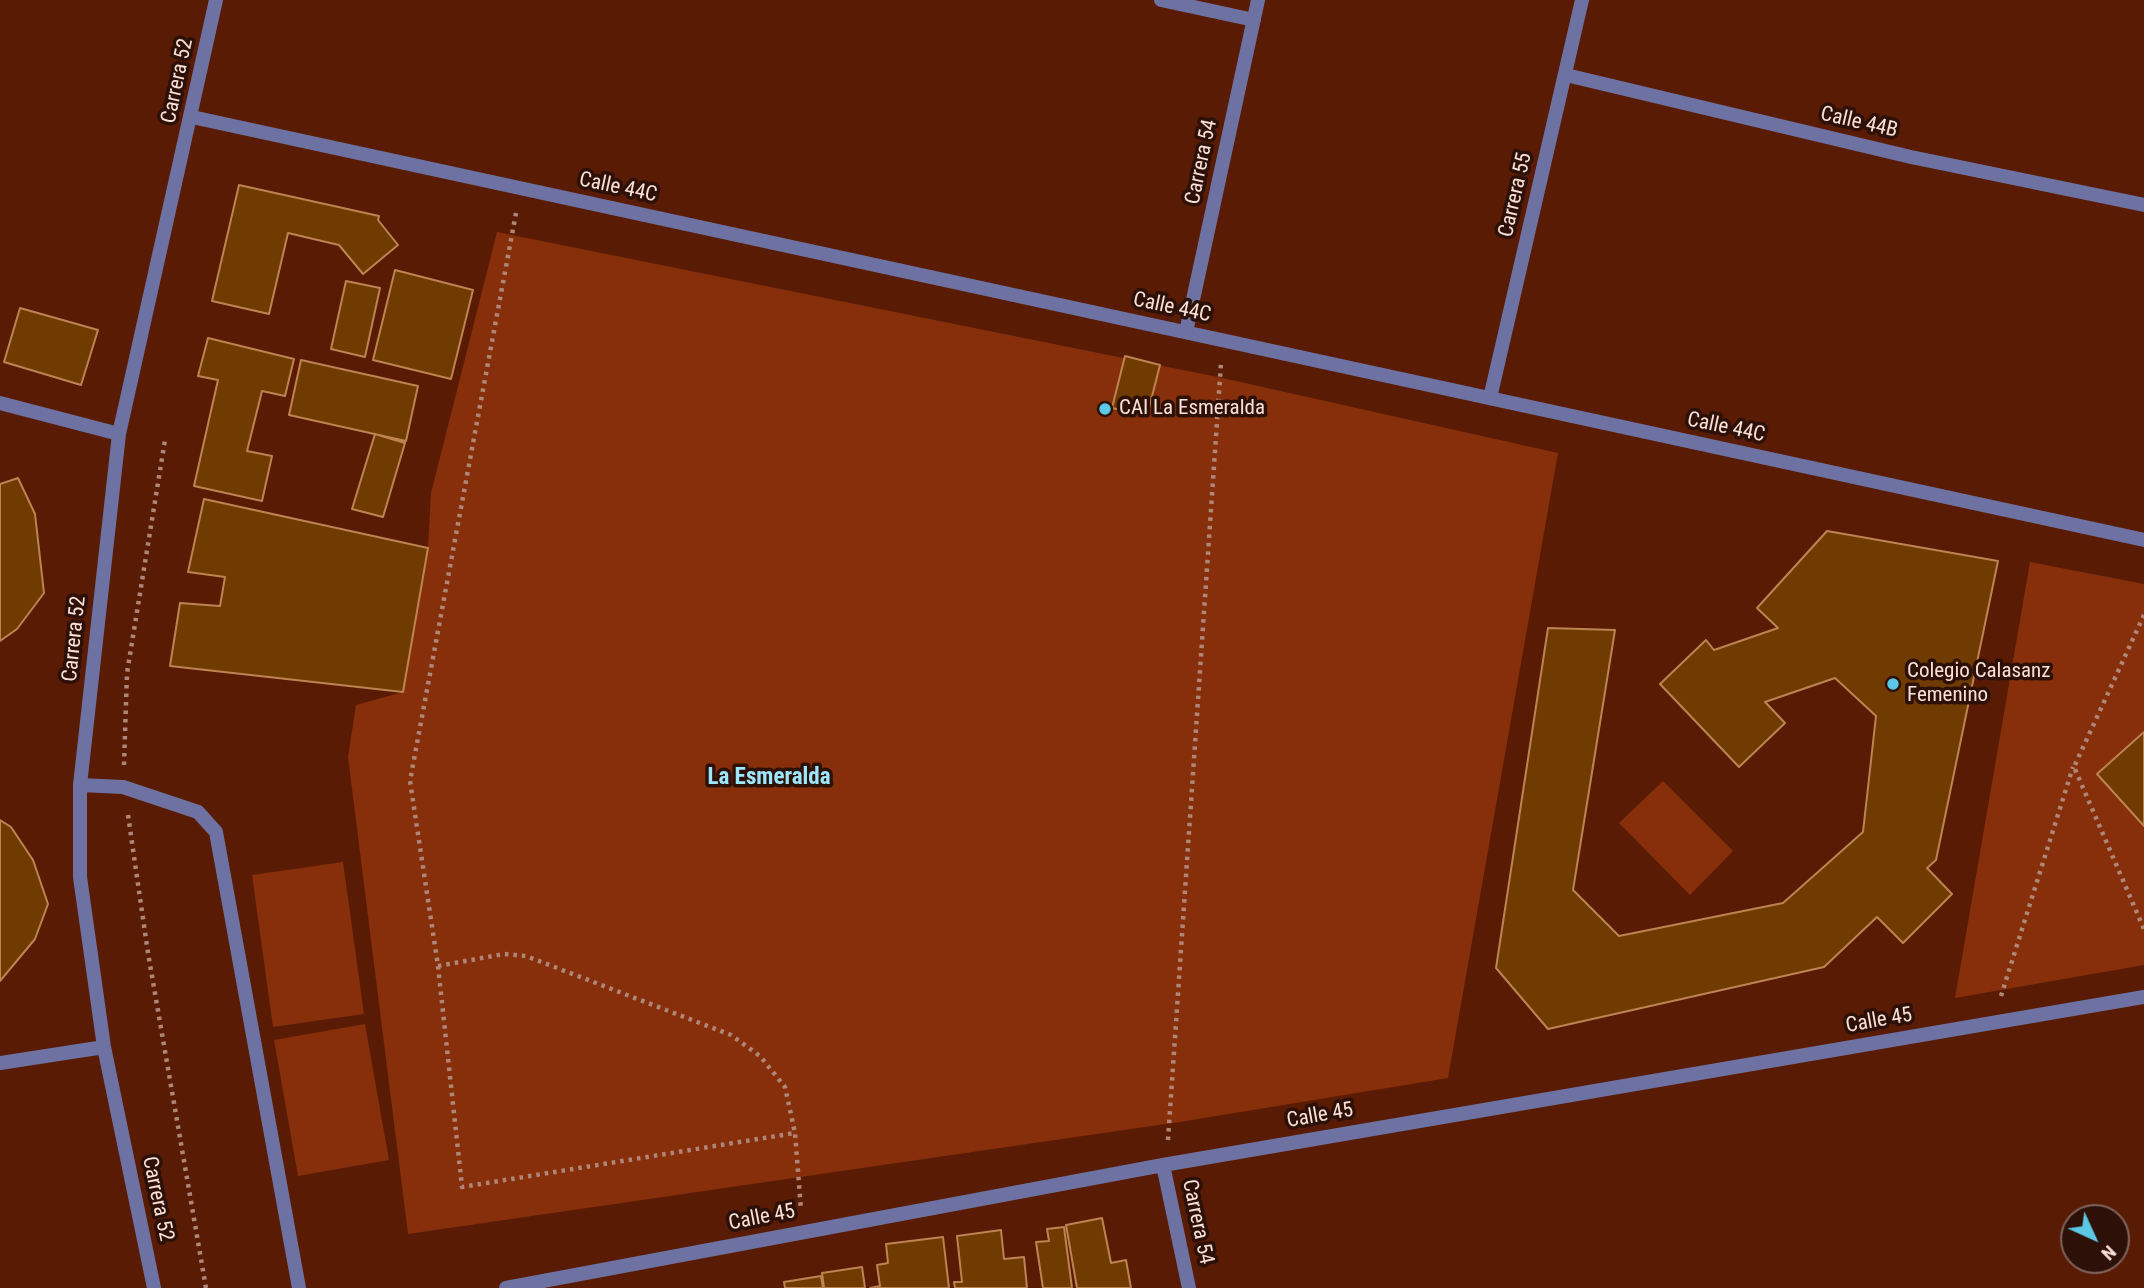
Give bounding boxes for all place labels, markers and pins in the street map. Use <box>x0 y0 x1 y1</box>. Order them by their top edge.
place label: CAI La Esmeralda <box>1119 396 1265 422</box>
marker: CAI La Esmeralda <box>1097 401 1113 417</box>
place label: Colegio Calasanz Femenino <box>1907 659 2051 709</box>
marker: Colegio Calasanz Femenino <box>1885 676 1901 692</box>

